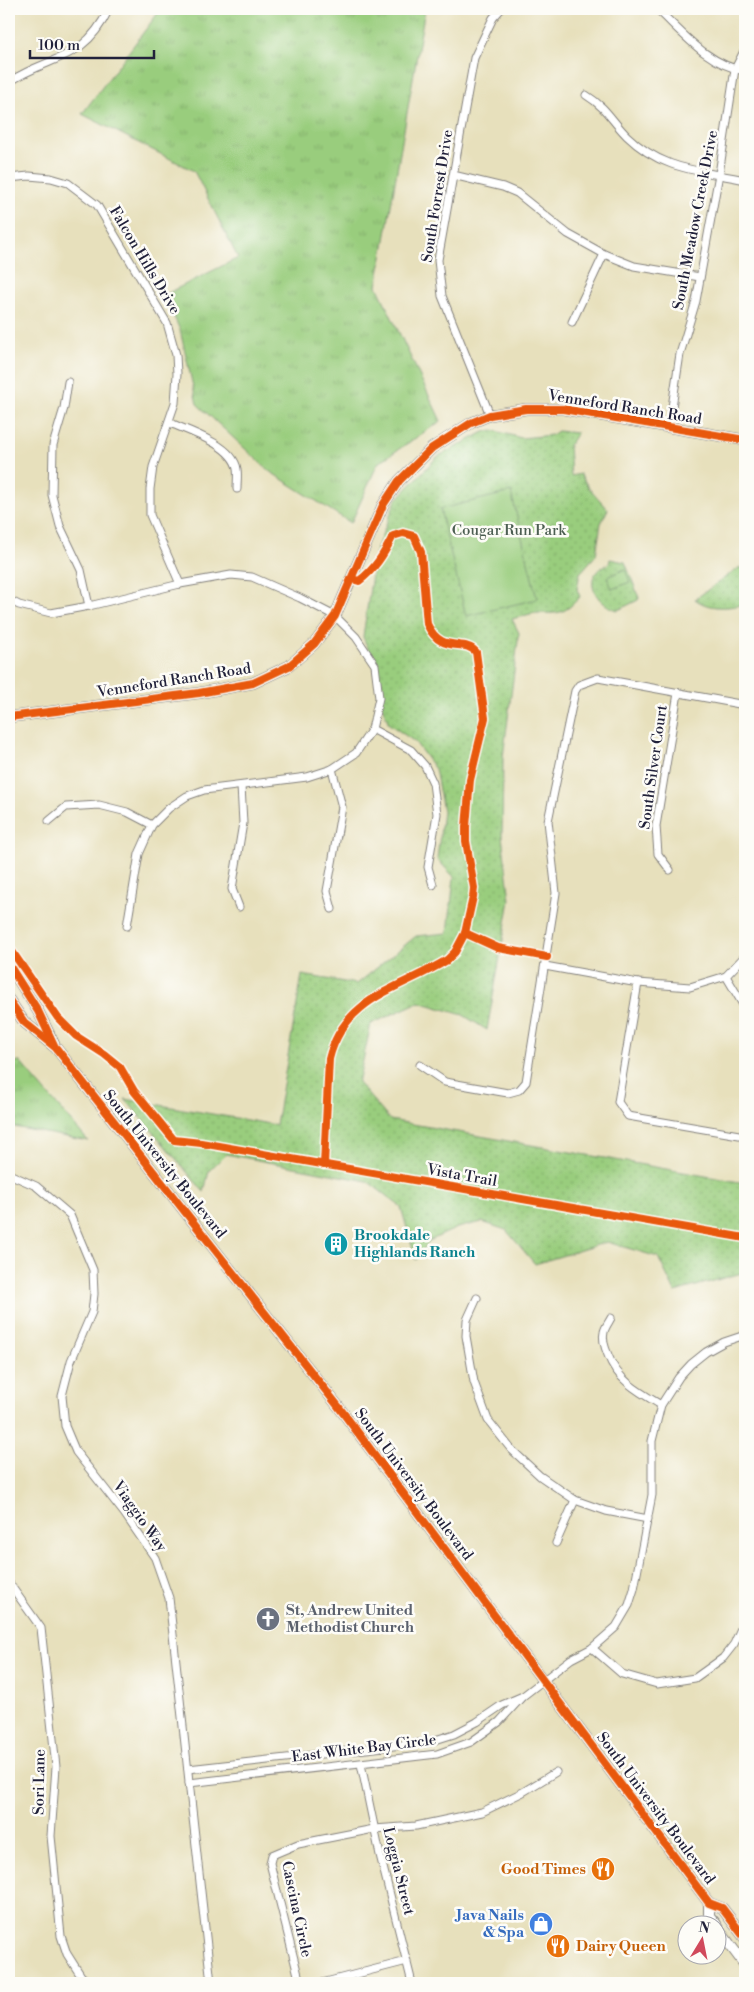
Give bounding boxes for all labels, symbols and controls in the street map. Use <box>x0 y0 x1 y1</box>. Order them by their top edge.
scale bar <box>30 28 154 60</box>
text: 100 m <box>38 36 80 55</box>
street label: South Forrest Drive <box>418 128 457 264</box>
street label: South Meadow Creek Drive <box>669 129 722 312</box>
street label: Falcon Hills Drive <box>105 203 184 318</box>
street label: Venneford Ranch Road <box>546 386 704 429</box>
park label: Cougar Run Park <box>452 521 567 540</box>
street label: Venneford Ranch Road <box>95 659 253 702</box>
street label: South Silver Court <box>635 703 672 830</box>
street label: South University Boulevard <box>99 1086 231 1243</box>
street label: Vista Trail <box>424 1160 499 1191</box>
place label: Brookdale Highlands Ranch <box>354 1226 476 1262</box>
building icon: Brookdale Highlands Ranch <box>323 1231 349 1257</box>
street label: South University Boulevard <box>350 1405 477 1564</box>
street label: Viaggio Way <box>108 1477 171 1556</box>
place label: St, Andrew United Methodist Church <box>286 1601 415 1637</box>
church icon: St, Andrew United Methodist Church <box>255 1606 281 1632</box>
street label: South University Boulevard <box>592 1729 719 1888</box>
street label: East White Bay Circle <box>291 1730 437 1767</box>
street label: Sori Lane <box>29 1749 50 1815</box>
street label: Loggia Street <box>378 1825 419 1918</box>
restaurant icon: Good Times <box>590 1856 616 1882</box>
street label: Cascina Circle <box>277 1859 316 1959</box>
place label: Good Times <box>501 1860 586 1879</box>
place label: Java Nails & Spa <box>454 1906 525 1942</box>
shop icon: Java Nails & Spa <box>528 1911 554 1937</box>
north arrow <box>676 1914 726 1964</box>
text: N <box>697 1918 711 1938</box>
restaurant icon: Dairy Queen <box>545 1933 571 1959</box>
place label: Dairy Queen <box>576 1937 667 1956</box>

